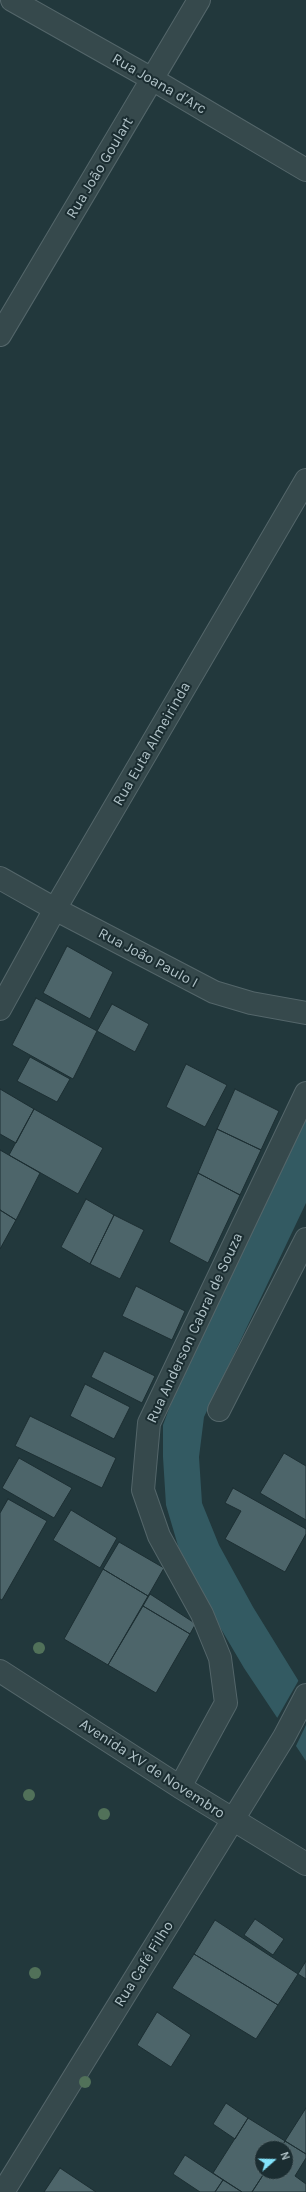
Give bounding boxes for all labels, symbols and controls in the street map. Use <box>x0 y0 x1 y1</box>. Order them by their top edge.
street label: Rua Joana d'Arc <box>109 50 209 118</box>
street label: Rua João Goulart <box>63 114 137 222</box>
street label: Rua Euta Almeirinda <box>109 679 195 809</box>
street label: Rua João Paulo I <box>95 924 201 992</box>
street label: Rua Anderson Cabral de Souza <box>143 1230 247 1426</box>
street label: Avenida XV de Novembro <box>76 1715 228 1823</box>
street label: Rua Café Filho <box>110 1918 178 2010</box>
north arrow <box>254 2140 294 2180</box>
text: N <box>277 2150 292 2162</box>

